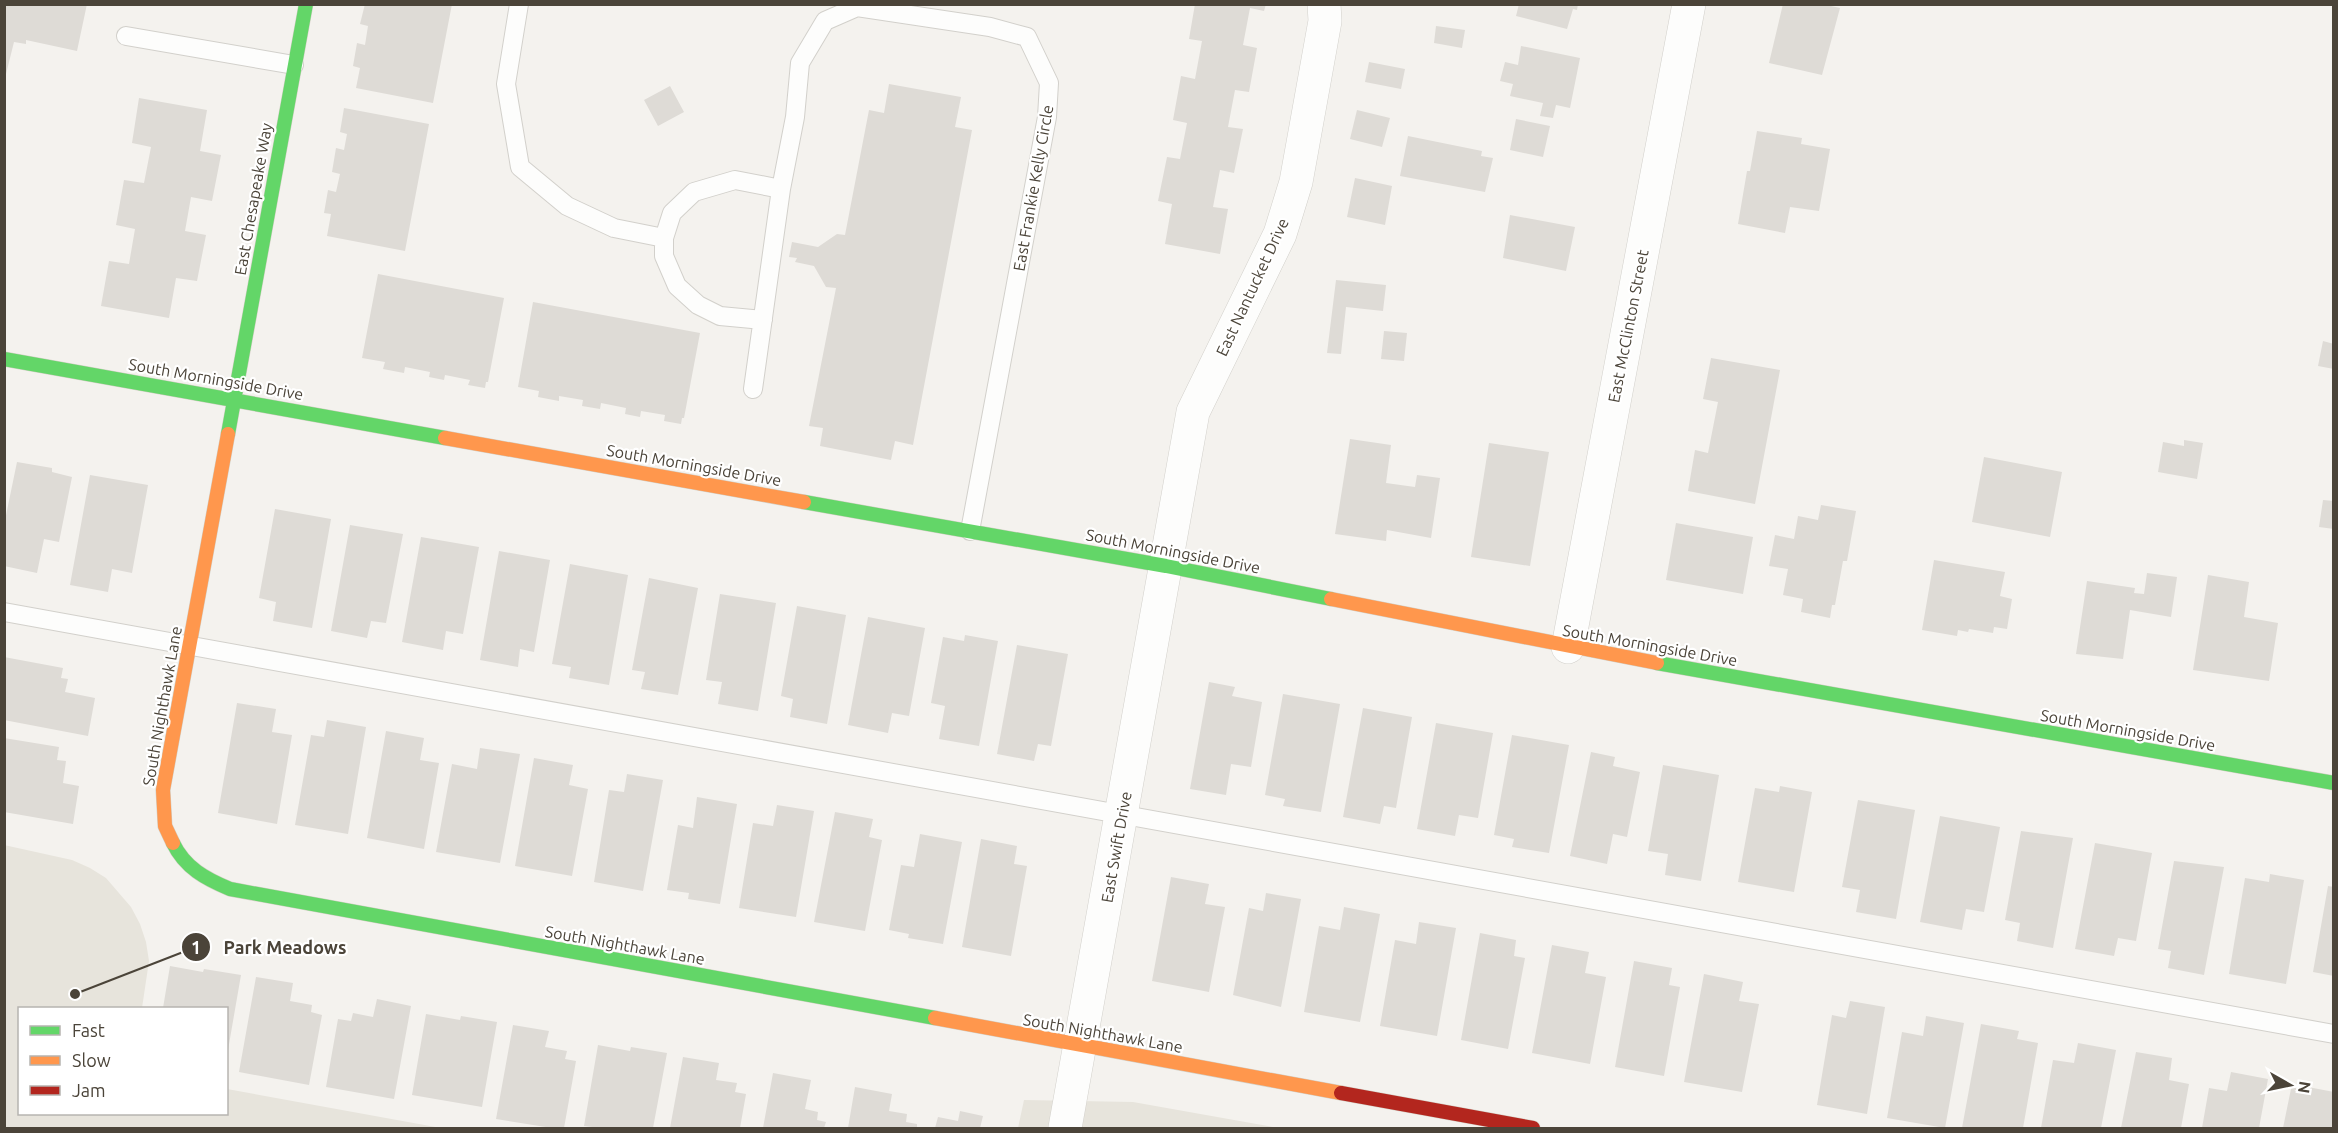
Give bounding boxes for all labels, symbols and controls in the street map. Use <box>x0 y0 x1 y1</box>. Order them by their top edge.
street label: East Frankie Kelly Circle <box>1010 104 1056 272</box>
street label: East Chesapeake Way <box>231 121 275 276</box>
street label: East Nantucket Drive <box>1212 215 1292 359</box>
street label: East McClinton Street <box>1604 247 1652 404</box>
street label: South Morningside Drive <box>127 355 305 403</box>
street label: South Morningside Drive <box>605 441 783 489</box>
street label: South Morningside Drive <box>1084 525 1262 577</box>
street label: South Morningside Drive <box>1561 621 1739 669</box>
street label: South Nighthawk Lane <box>139 625 185 787</box>
street label: South Morningside Drive <box>2039 706 2217 754</box>
street label: East Swift Drive <box>1097 790 1135 904</box>
street label: South Nighthawk Lane <box>544 922 706 968</box>
callout: Park Meadows <box>181 929 358 965</box>
text: 1 <box>191 937 201 957</box>
text: Park Meadows <box>224 937 346 957</box>
legend <box>18 1007 228 1115</box>
street label: South Nighthawk Lane <box>1022 1010 1184 1056</box>
text: Fast <box>72 1020 105 1040</box>
text: Slow <box>72 1050 111 1070</box>
north arrow <box>2260 1055 2320 1115</box>
text: Jam <box>72 1080 106 1100</box>
text: N <box>2295 1080 2315 1095</box>

